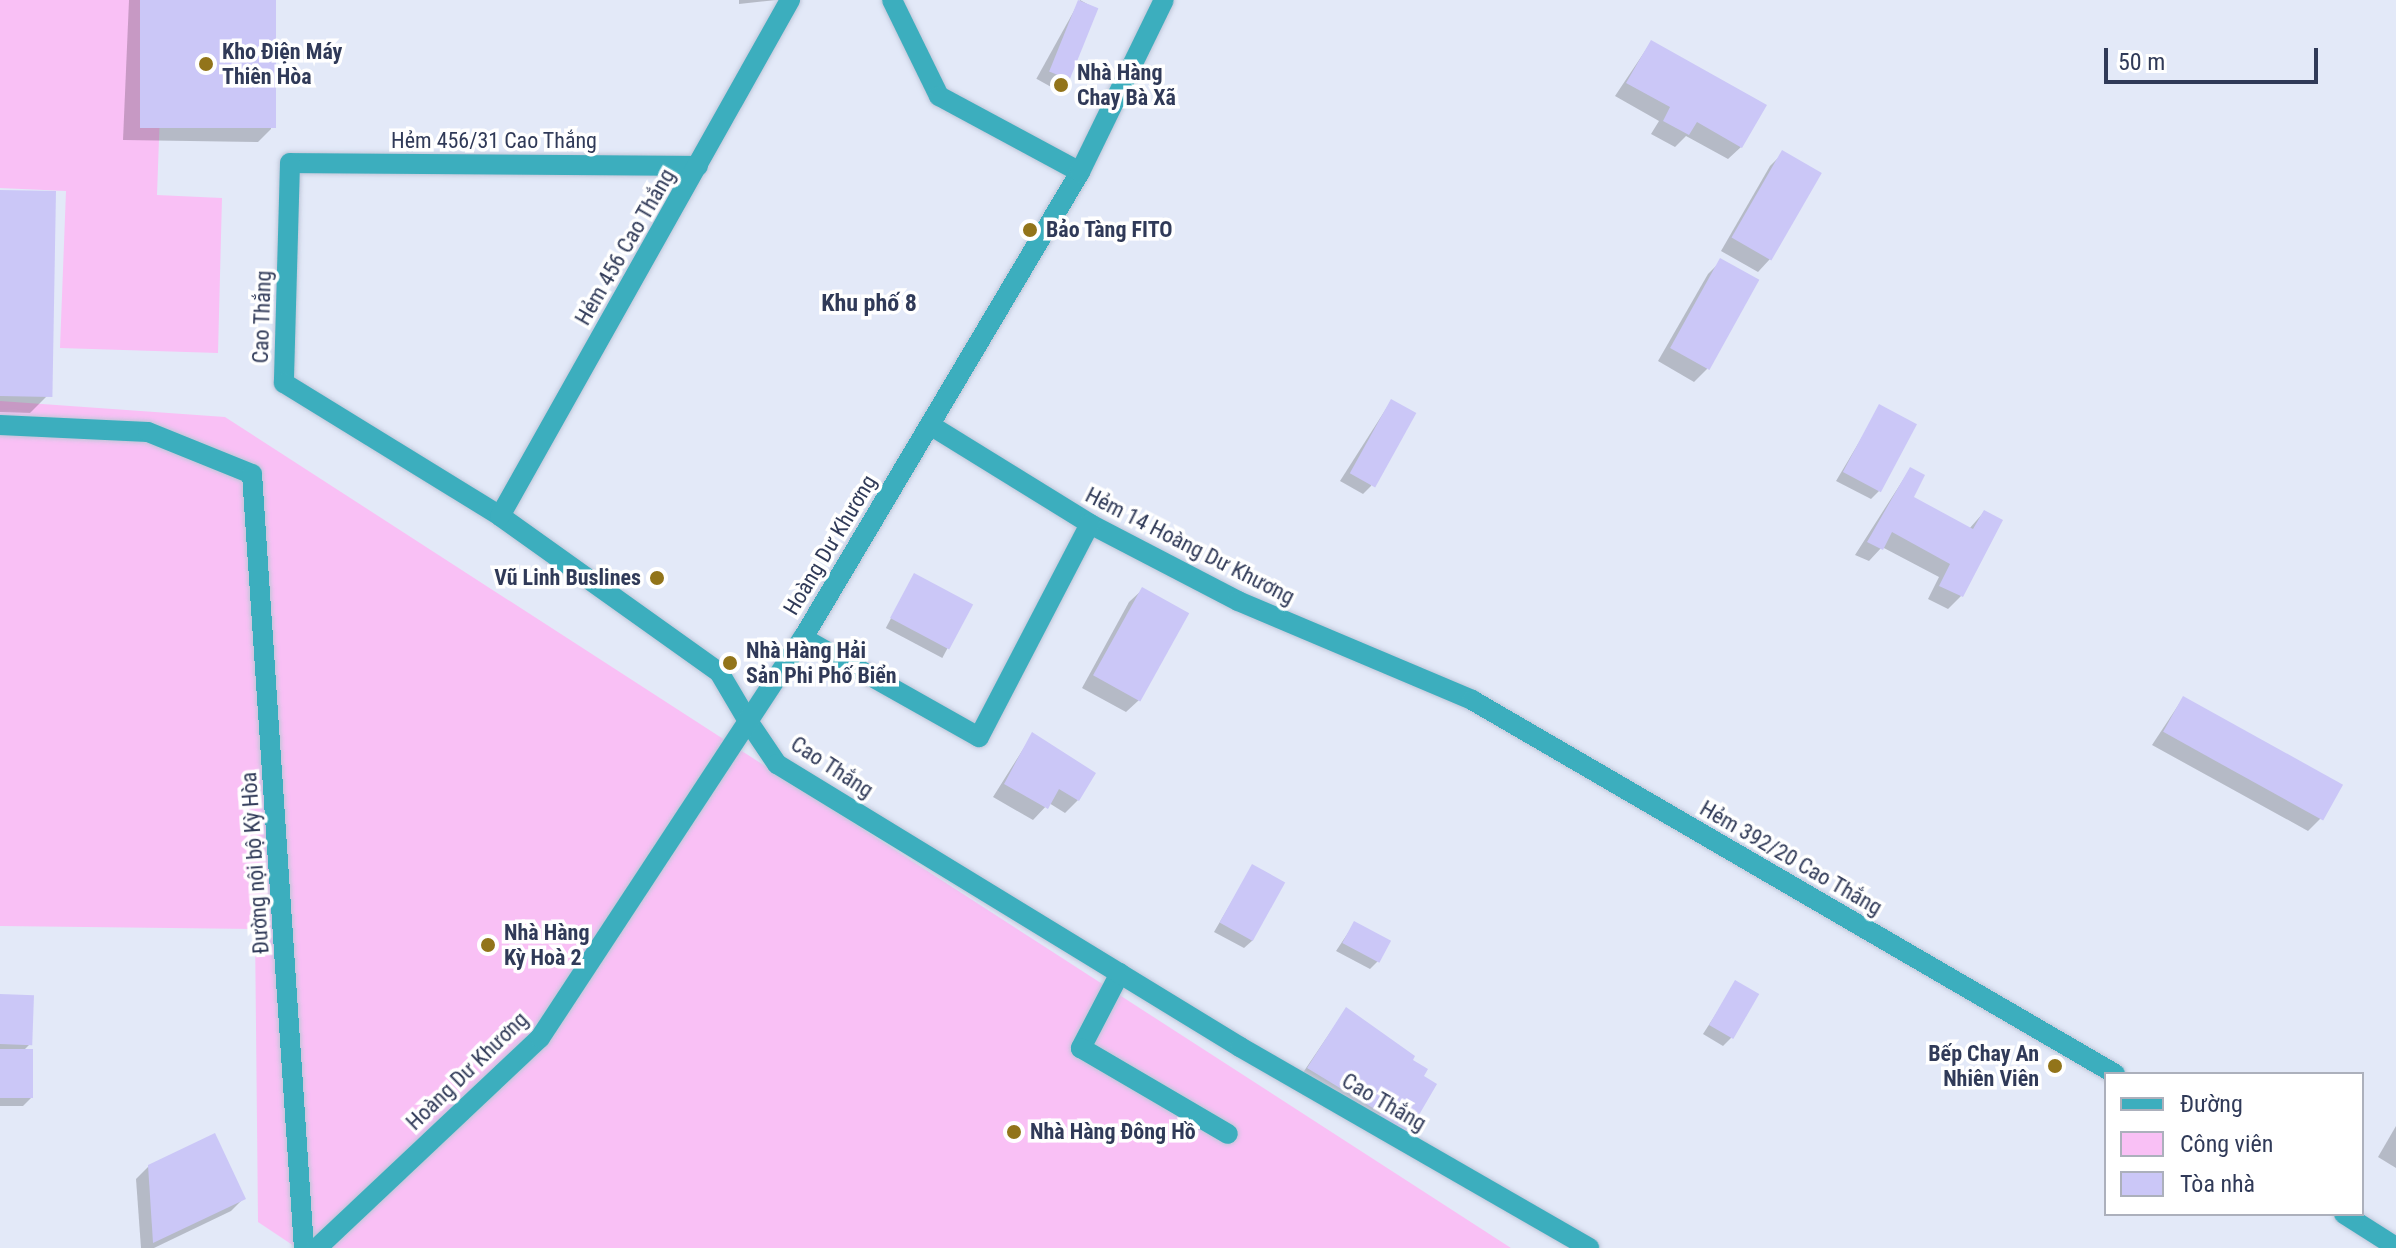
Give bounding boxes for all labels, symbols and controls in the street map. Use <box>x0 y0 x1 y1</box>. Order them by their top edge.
scale bar <box>2108 32 2322 82</box>
place label: Kho Điện Máy Thiên Hòa <box>222 38 342 90</box>
text: 50 m <box>2118 48 2165 76</box>
marker: Kho Điện Máy Thiên Hòa <box>197 55 215 73</box>
place label: Nhà Hàng Chay Bà Xã <box>1077 59 1176 110</box>
marker: Nhà Hàng Chay Bà Xã <box>1052 76 1070 94</box>
street label: Hẻm 456/31 Cao Thắng <box>391 128 597 154</box>
street label: Hẻm 456 Cao Thắng <box>569 164 681 330</box>
place label: Bảo Tàng FITO <box>1046 217 1173 243</box>
marker: Bảo Tàng FITO <box>1021 221 1039 239</box>
street label: Cao Thắng <box>247 270 277 364</box>
district label: Khu phố 8 <box>821 290 917 318</box>
street label: Hoàng Dư Khương <box>778 470 882 620</box>
street label: Hẻm 14 Hoàng Dư Khương <box>1081 482 1299 610</box>
place label: Vũ Linh Buslines <box>494 565 641 591</box>
marker: Vũ Linh Buslines <box>648 569 666 587</box>
place label: Nhà Hàng Hải Sản Phi Phố Biển <box>746 637 897 688</box>
marker: Nhà Hàng Hải Sản Phi Phố Biển <box>721 654 739 672</box>
street label: Cao Thắng <box>786 731 878 803</box>
street label: Đường nội bộ Kỳ Hòa <box>235 771 275 955</box>
street label: Hẻm 392/20 Cao Thắng <box>1695 795 1887 921</box>
place label: Nhà Hàng Kỳ Hoà 2 <box>504 919 590 970</box>
marker: Nhà Hàng Kỳ Hoà 2 <box>479 936 497 954</box>
street label: Hoàng Dư Khương <box>401 1006 533 1136</box>
place label: Bếp Chay An Nhiên Viên <box>1928 1040 2039 1092</box>
marker: Bếp Chay An Nhiên Viên <box>2046 1057 2064 1075</box>
street label: Cao Thắng <box>1337 1067 1431 1137</box>
legend <box>2104 1072 2364 1216</box>
text: Đường <box>2180 1090 2243 1118</box>
place label: Nhà Hàng Đông Hồ <box>1030 1119 1196 1145</box>
marker: Nhà Hàng Đông Hồ <box>1005 1123 1023 1141</box>
text: Công viên <box>2180 1130 2273 1158</box>
text: Tòa nhà <box>2180 1170 2255 1198</box>

